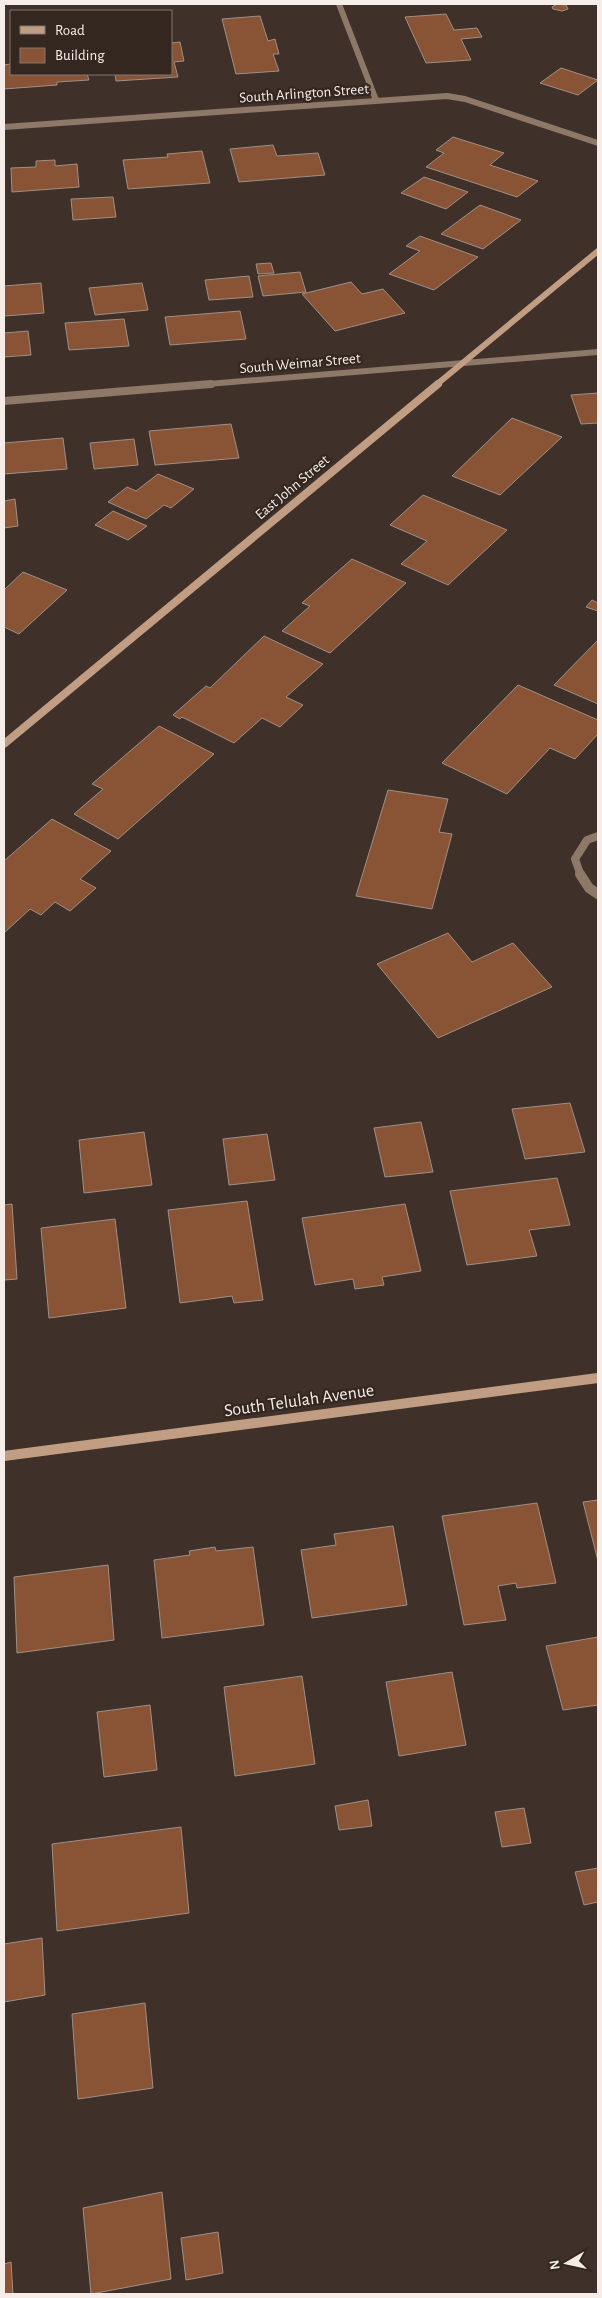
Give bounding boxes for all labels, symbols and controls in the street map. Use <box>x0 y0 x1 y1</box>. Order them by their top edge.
legend <box>10 10 172 75</box>
text: Road <box>55 23 85 38</box>
text: Building <box>55 48 105 63</box>
street label: South Arlington Street <box>239 81 370 106</box>
street label: South Weimar Street <box>239 351 361 376</box>
street label: East John Street <box>252 452 332 523</box>
street label: South Telulah Avenue <box>223 1382 375 1420</box>
north arrow <box>542 2238 592 2288</box>
text: N <box>547 2259 563 2271</box>

